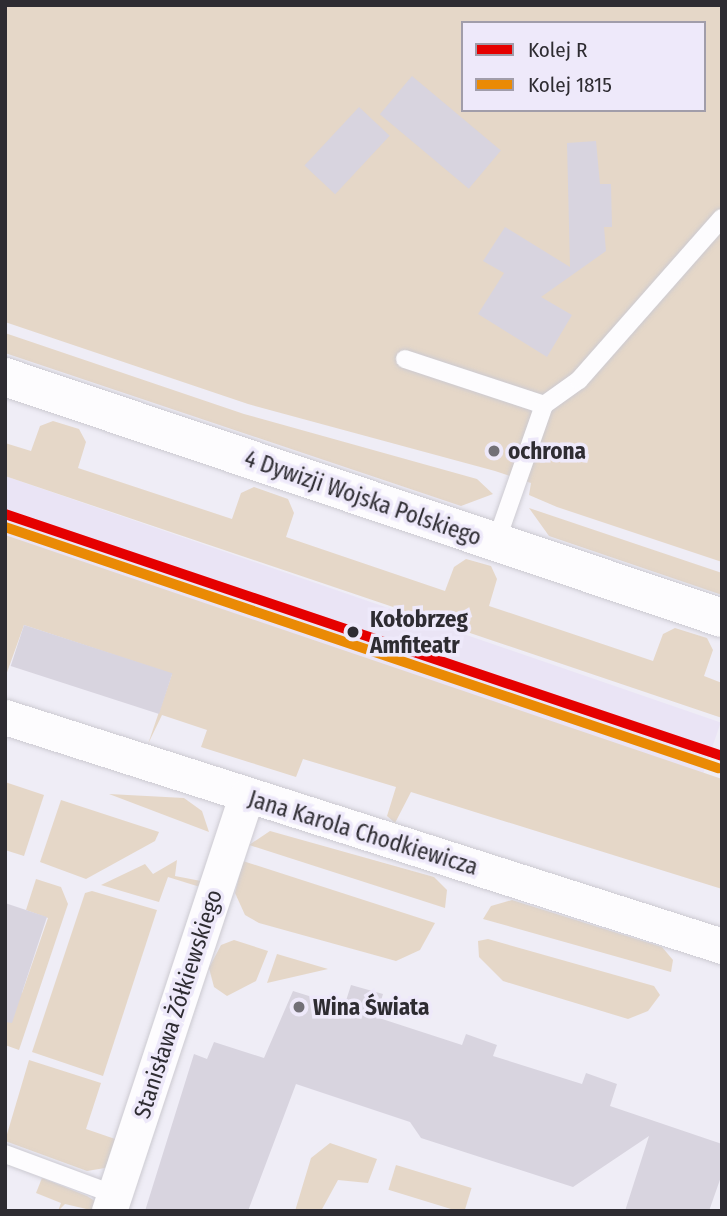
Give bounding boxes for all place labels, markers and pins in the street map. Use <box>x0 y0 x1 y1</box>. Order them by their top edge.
place label: ochrona <box>508 437 586 465</box>
marker: ochrona <box>486 443 502 459</box>
place label: Kołobrzeg Amfiteatr <box>370 605 468 659</box>
marker: Kołobrzeg Amfiteatr <box>342 621 364 643</box>
place label: Wina Świata <box>313 993 429 1021</box>
marker: Wina Świata <box>291 999 307 1015</box>

